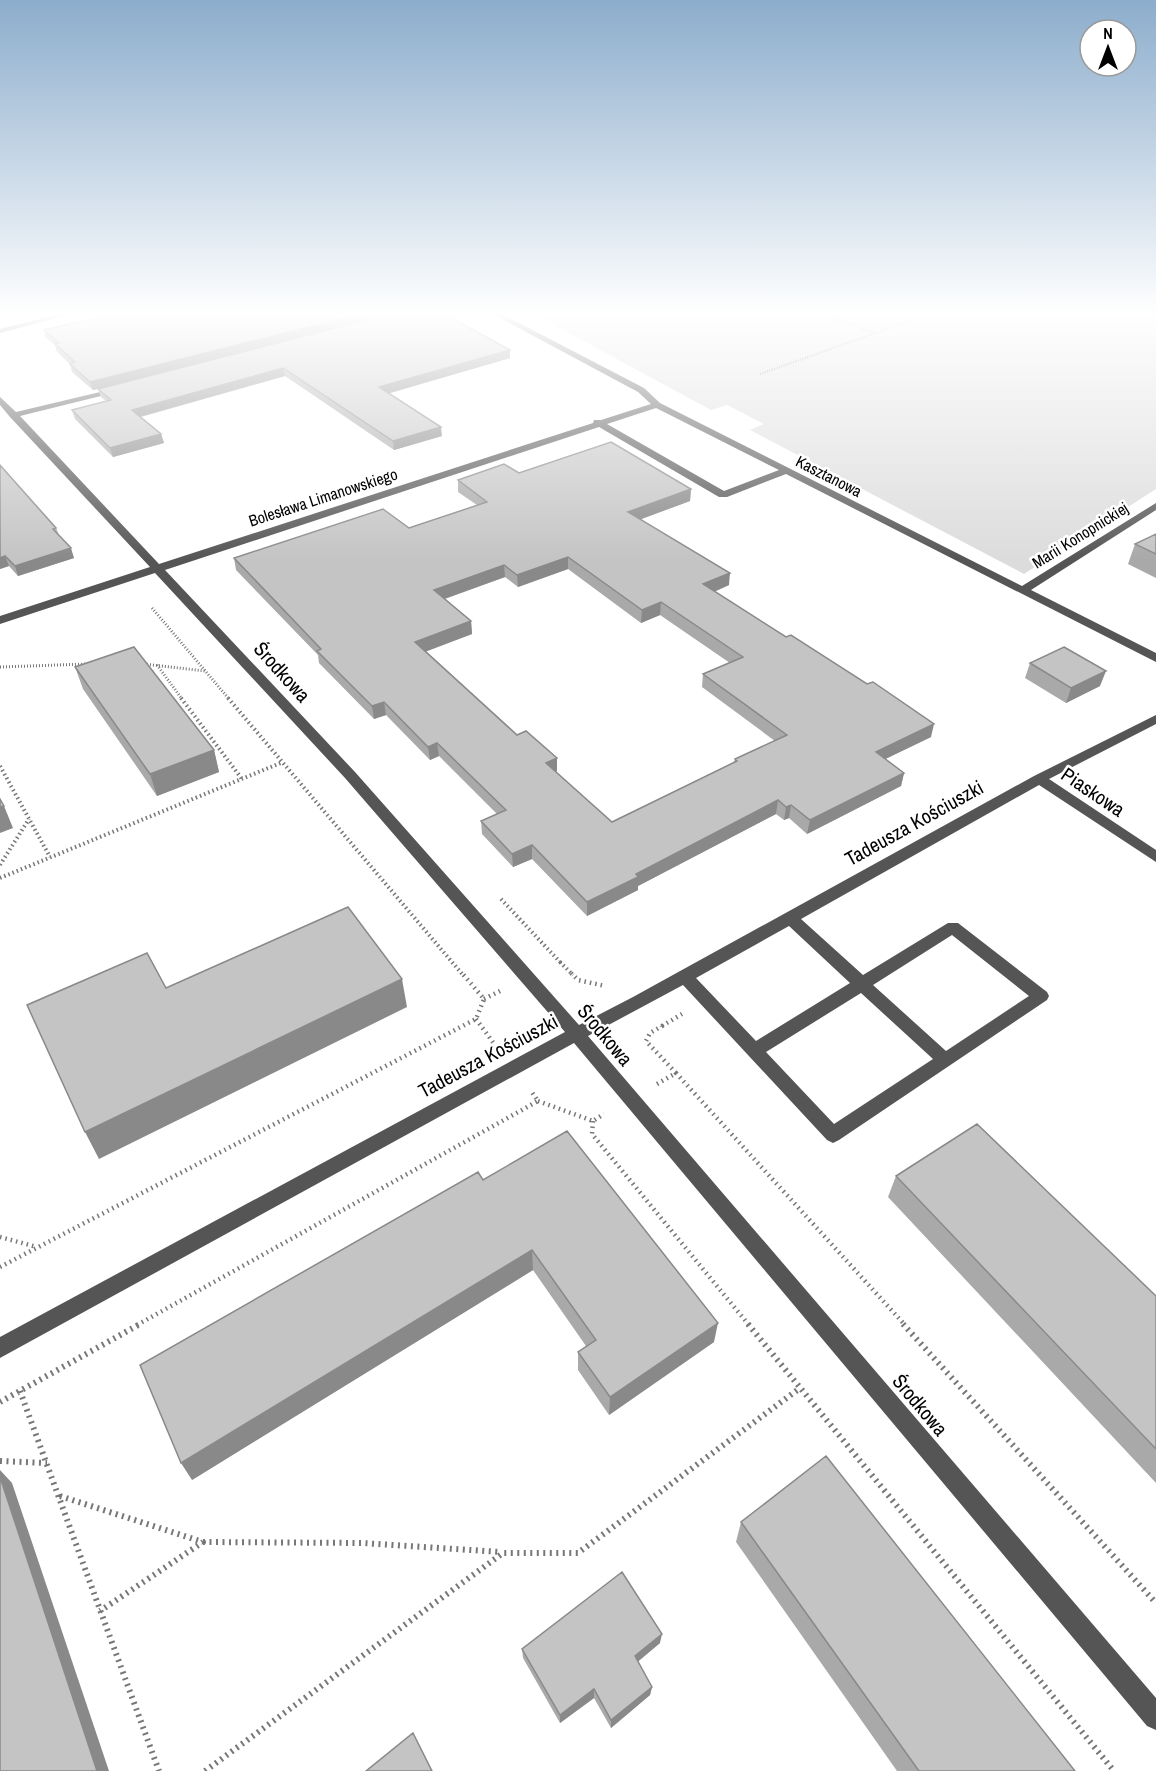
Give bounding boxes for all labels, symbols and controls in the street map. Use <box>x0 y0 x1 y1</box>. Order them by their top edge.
north arrow <box>1078 18 1138 78</box>
text: N <box>1103 22 1113 44</box>
street label: Kasztanowa <box>792 450 866 502</box>
street label: Bolesława Limanowskiego <box>246 463 400 531</box>
street label: Marii Konopnickiej <box>1028 497 1132 573</box>
street label: Środkowa <box>248 636 317 708</box>
street label: Piaskowa <box>1056 761 1130 823</box>
street label: Tadeusza Kościuszki <box>840 773 988 872</box>
street label: Środkowa <box>572 998 639 1071</box>
street label: Tadeusza Kościuszki <box>413 1007 562 1104</box>
street label: Środkowa <box>887 1368 954 1441</box>

